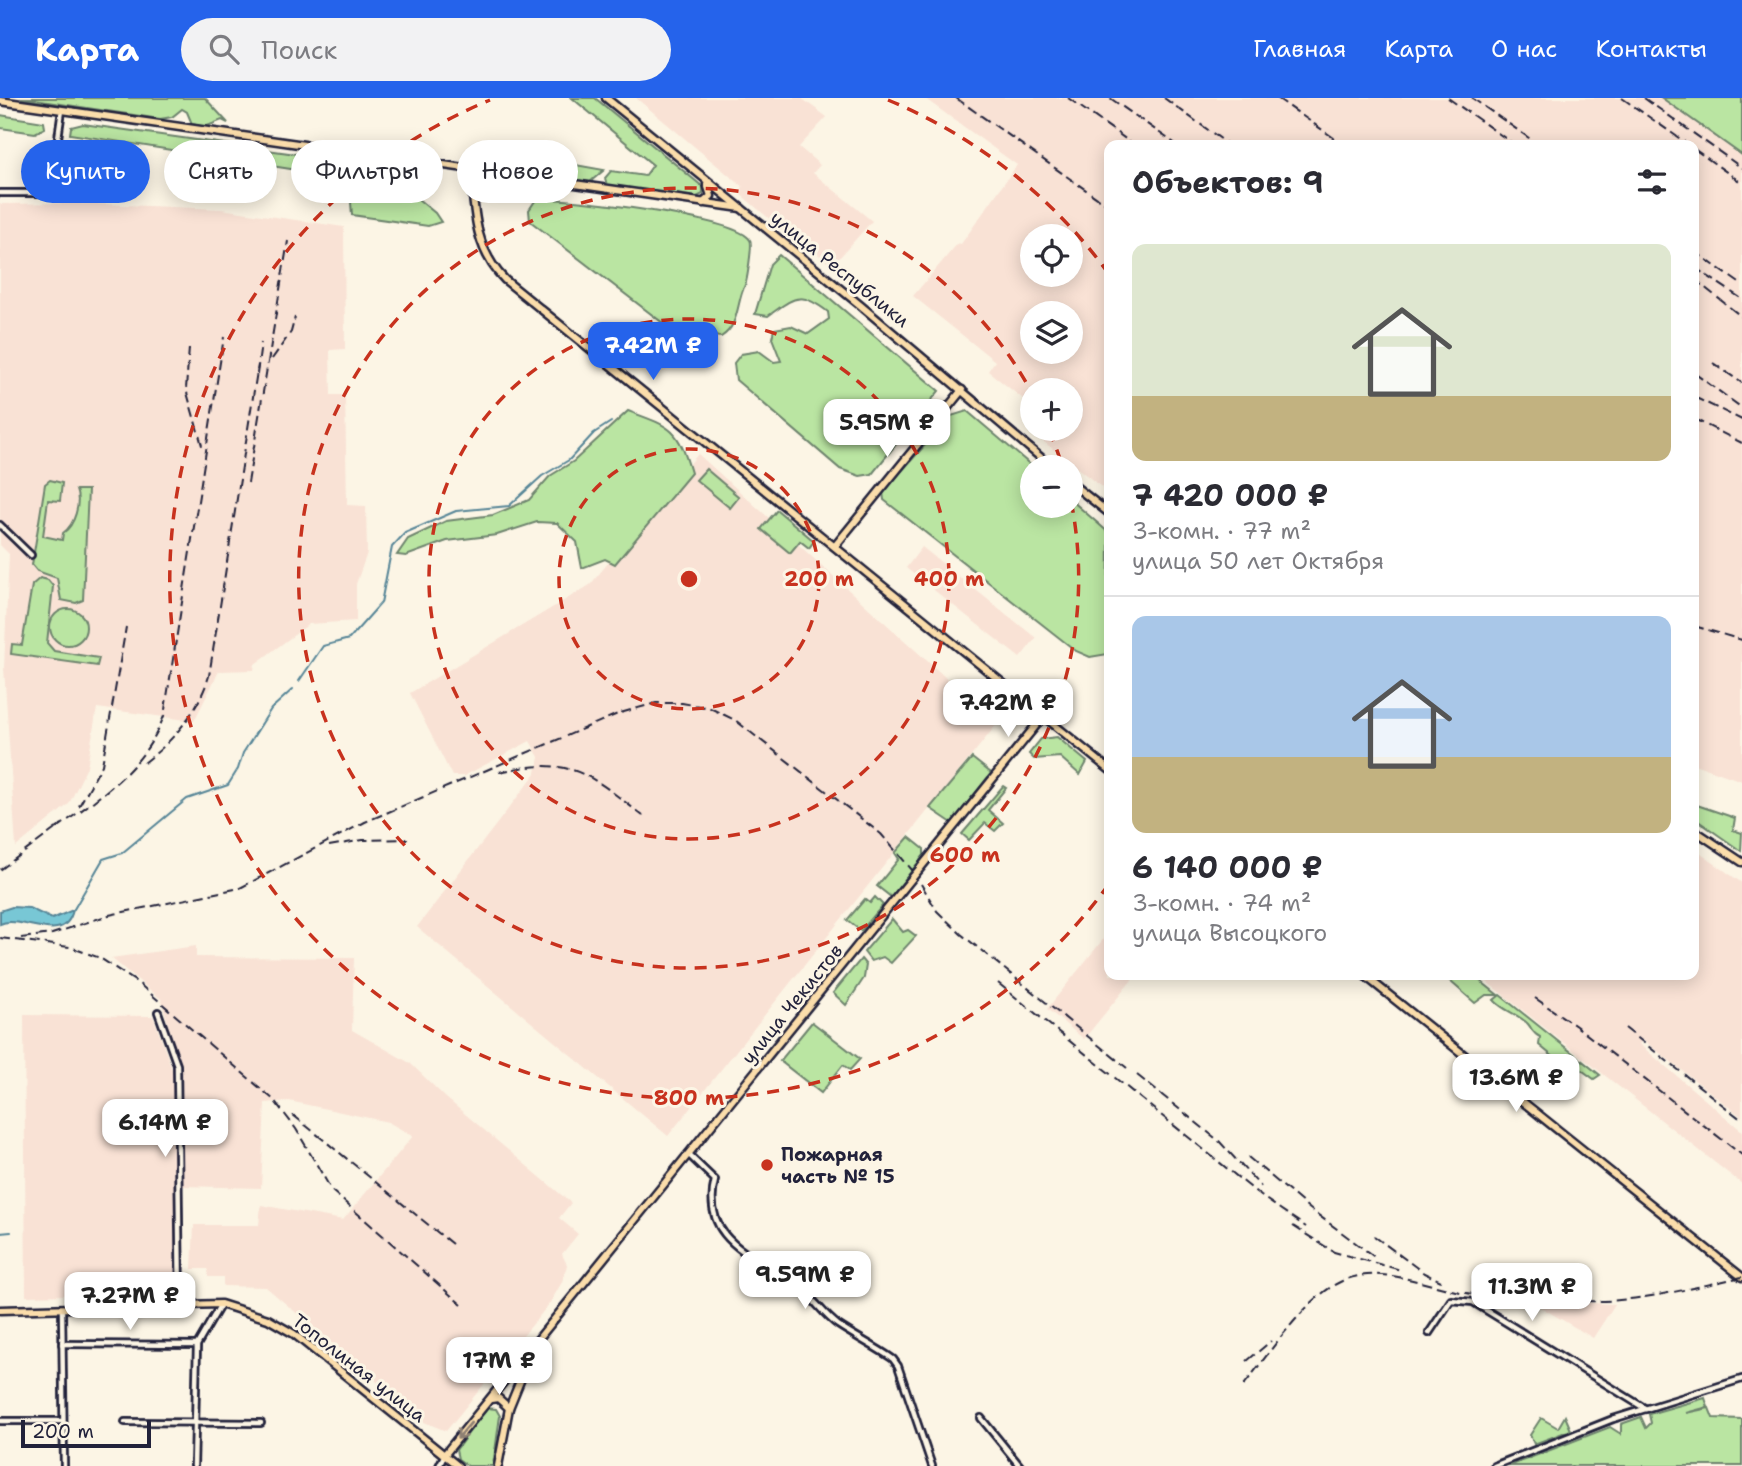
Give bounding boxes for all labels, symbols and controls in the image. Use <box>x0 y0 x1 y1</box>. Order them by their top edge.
search box <box>181 18 671 81</box>
text: Карта <box>35 27 139 72</box>
icon: search <box>205 30 243 68</box>
text: Поиск <box>261 32 337 67</box>
text: Главная <box>1253 33 1346 65</box>
text: Карта <box>1384 33 1453 65</box>
text: О нас <box>1491 33 1557 65</box>
text: Контакты <box>1595 33 1707 65</box>
chip: Купить <box>21 140 150 203</box>
chip: Снять <box>164 140 277 203</box>
chip: Фильтры <box>291 140 443 203</box>
chip: Новое <box>457 140 578 203</box>
text: Объектов: 9 <box>1132 162 1324 203</box>
icon: filters <box>1633 163 1671 201</box>
street label: улица Республики <box>765 205 915 333</box>
map controls <box>1020 224 1083 518</box>
button: locate <box>1020 224 1083 287</box>
icon: home <box>1339 289 1465 415</box>
button: layers <box>1020 301 1083 364</box>
pin: 7.42M ₽ <box>588 322 718 382</box>
text: 7.42M ₽ <box>604 330 702 360</box>
button: + <box>1020 378 1083 441</box>
pin: 5.95M ₽ <box>822 400 952 459</box>
text: 5.95M ₽ <box>839 407 935 437</box>
button: − <box>1020 455 1083 518</box>
text: 7 420 000 ₽ <box>1132 475 1329 516</box>
text: 3-комн. · 77 m² <box>1132 516 1311 546</box>
text: улица 50 лет Октября <box>1132 546 1384 576</box>
text: 200 m <box>784 565 854 593</box>
text: 400 m <box>914 565 984 593</box>
centre of rings <box>677 567 701 591</box>
icon: home <box>1339 661 1465 787</box>
pin: 7.42M ₽ <box>943 680 1073 739</box>
text: 7.42M ₽ <box>959 687 1057 717</box>
text: 600 m <box>930 841 1000 869</box>
text: 6 140 000 ₽ <box>1132 847 1323 888</box>
text: 3-комн. · 74 m² <box>1132 888 1311 918</box>
text: улица Высоцкого <box>1132 918 1327 948</box>
street label: улица Чекистов <box>736 939 848 1069</box>
pin: 13.6M ₽ <box>1451 1054 1581 1114</box>
text: 13.6M ₽ <box>1468 1062 1564 1092</box>
text: 800 m <box>654 1084 724 1112</box>
pin: 6.14M ₽ <box>100 1100 230 1159</box>
text: 6.14M ₽ <box>118 1107 212 1137</box>
place label: Пожарная часть № 15 <box>781 1142 895 1189</box>
marker: Пожарная часть № 15 <box>759 1157 775 1173</box>
pin: 9.59M ₽ <box>740 1252 870 1311</box>
text: 9.59M ₽ <box>755 1259 855 1289</box>
pin: 11.3M ₽ <box>1467 1264 1597 1323</box>
text: 11.3M ₽ <box>1487 1271 1577 1301</box>
pin: 7.27M ₽ <box>65 1272 195 1332</box>
text: 7.27M ₽ <box>80 1280 180 1310</box>
street label: Тополиная улица <box>287 1308 431 1428</box>
pin: 17M ₽ <box>450 1338 548 1397</box>
text: 17M ₽ <box>462 1345 536 1375</box>
scale bar <box>21 1417 150 1449</box>
text: 200 m <box>32 1419 94 1444</box>
one-way arrow <box>456 1421 472 1439</box>

